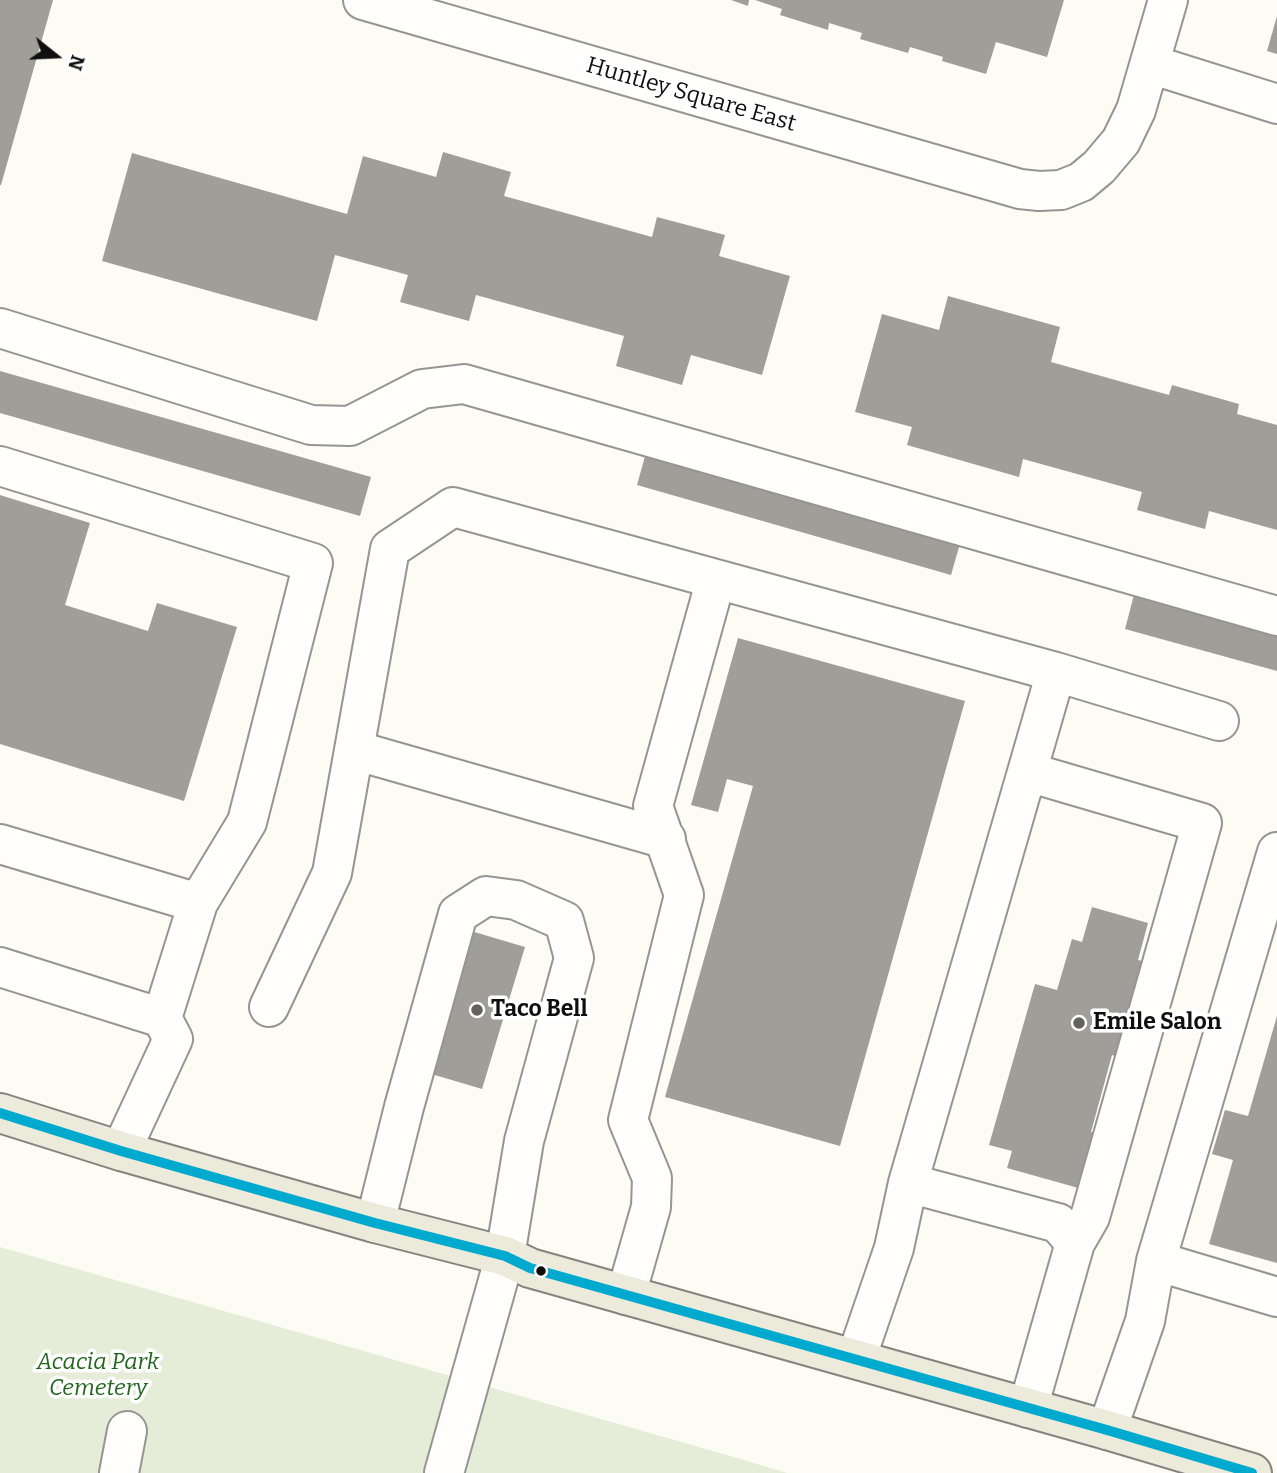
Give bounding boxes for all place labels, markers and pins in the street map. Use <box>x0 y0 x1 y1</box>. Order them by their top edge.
place label: Taco Bell <box>491 996 588 1024</box>
marker: Taco Bell <box>469 1002 485 1018</box>
place label: Emile Salon <box>1093 1009 1221 1037</box>
marker: Emile Salon <box>1071 1015 1087 1031</box>
unlabelled marker <box>534 1264 548 1278</box>

